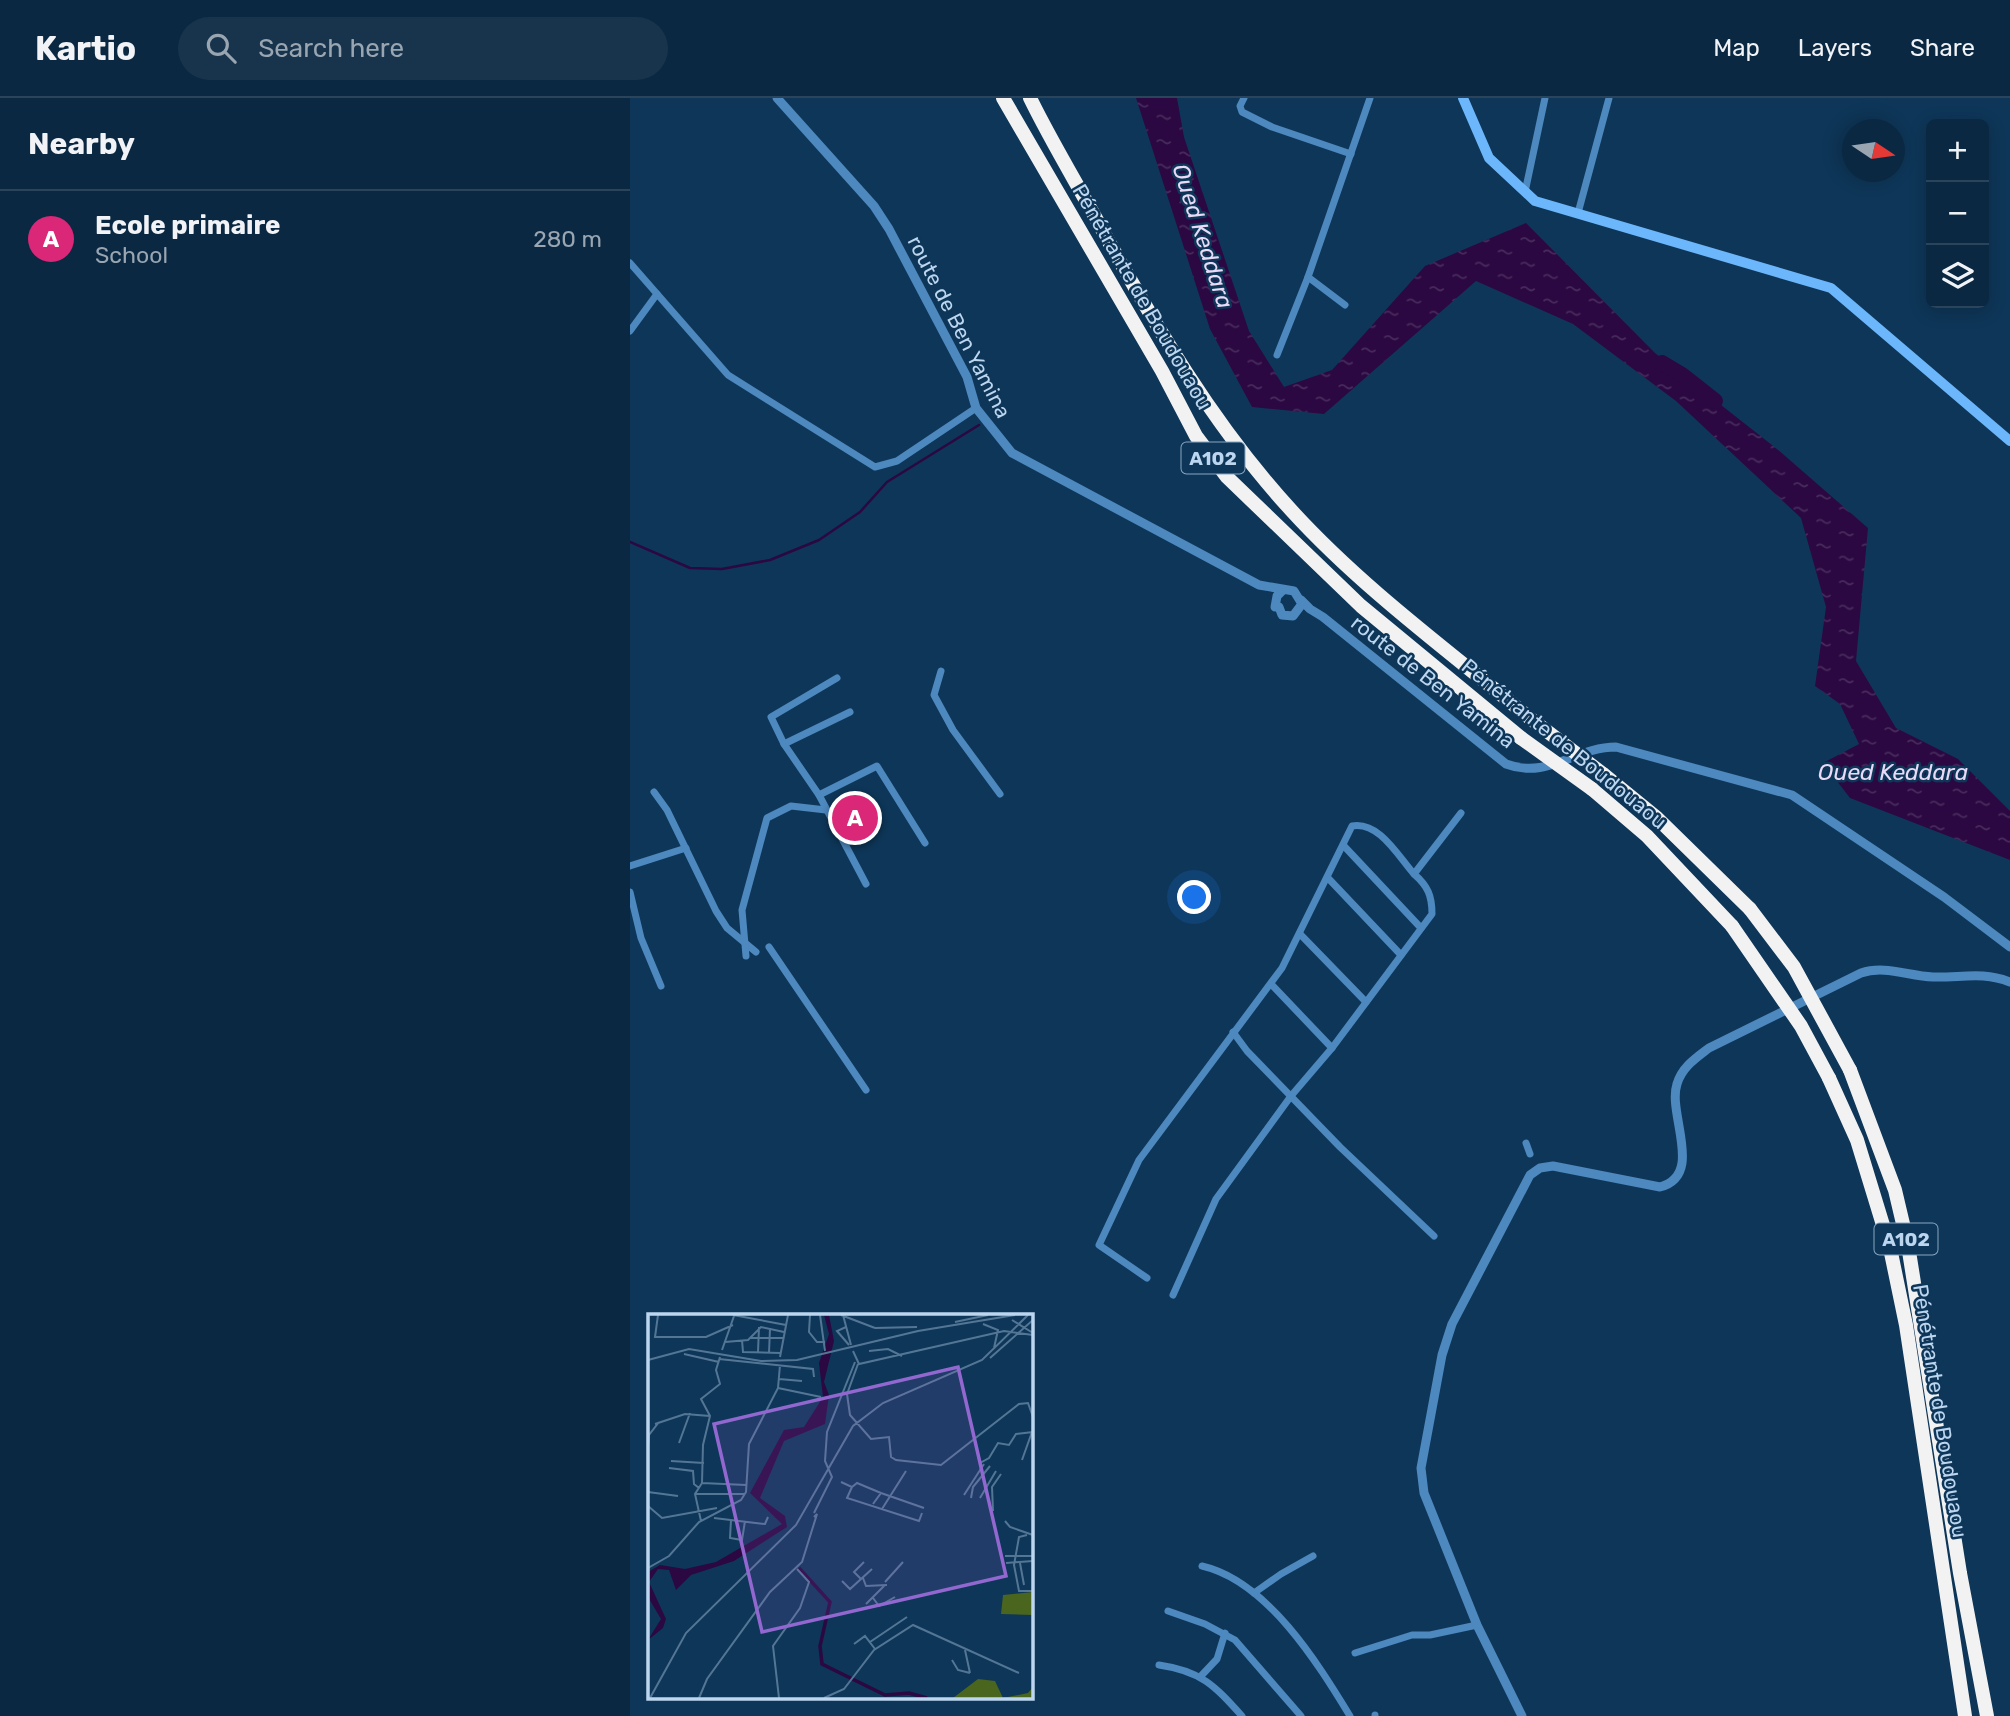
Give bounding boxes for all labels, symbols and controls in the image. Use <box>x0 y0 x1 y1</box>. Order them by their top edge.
search box <box>178 17 668 80</box>
text: Kartio <box>35 29 136 68</box>
icon: search <box>202 29 240 67</box>
text: Search here <box>258 33 404 64</box>
text: Map <box>1713 34 1760 62</box>
text: Layers <box>1798 34 1872 62</box>
text: Share <box>1910 34 1975 62</box>
north arrow <box>1842 119 1905 182</box>
map controls <box>1926 119 1989 308</box>
button: + <box>1926 119 1989 182</box>
text: Nearby <box>28 126 135 162</box>
water label: Oued Keddara <box>1166 160 1240 312</box>
street label: Pénétrante de Boudouaou <box>1068 179 1217 414</box>
button: − <box>1926 182 1989 245</box>
text: Ecole primaire <box>95 210 281 241</box>
text: A <box>43 225 59 253</box>
text: 280 m <box>533 225 602 253</box>
street label: route de Ben Yamina <box>903 231 1016 422</box>
text: School <box>95 241 168 269</box>
button: layers <box>1926 245 1989 308</box>
road number: A102 <box>1182 442 1244 474</box>
street label: route de Ben Yamina <box>1346 610 1520 753</box>
street label: Pénétrante de Boudouaou <box>1457 653 1672 834</box>
water label: Oued Keddara <box>1818 758 1968 786</box>
pin: A <box>832 792 878 844</box>
your location <box>1177 880 1211 914</box>
road number: A102 <box>1874 1224 1938 1254</box>
street label: Pénétrante de Boudouaou <box>1908 1282 1973 1540</box>
inset map <box>648 1314 1032 1698</box>

